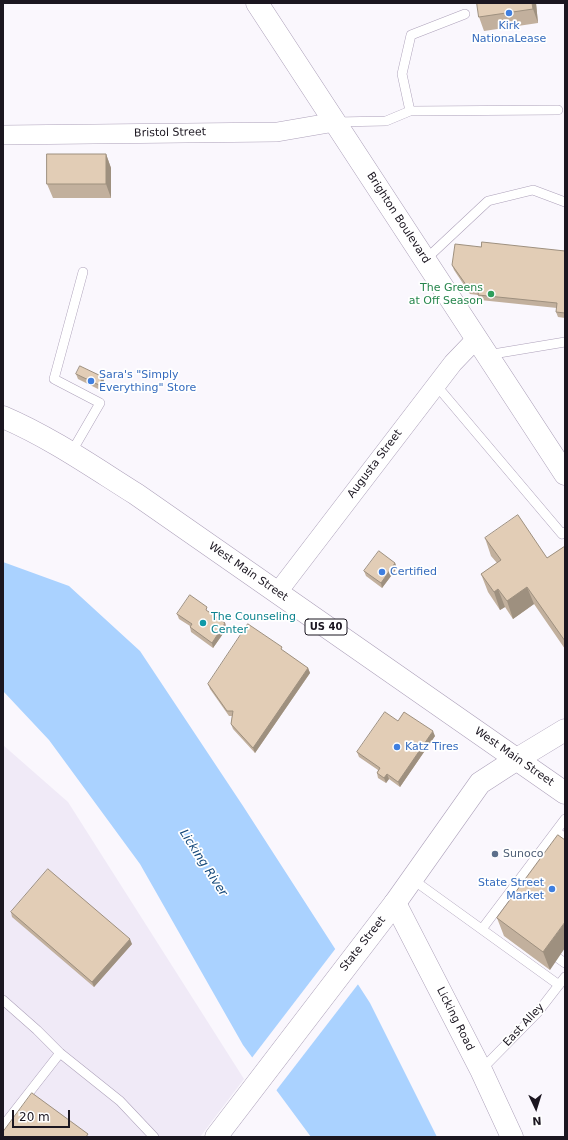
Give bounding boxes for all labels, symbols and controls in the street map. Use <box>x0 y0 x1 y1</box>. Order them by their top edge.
marker: Kirk NationaLease <box>504 8 514 18</box>
place label: Kirk NationaLease <box>472 19 546 45</box>
street label: Bristol Street <box>134 126 206 140</box>
street label: Brighton Boulevard <box>364 170 432 266</box>
place label: The Greens at Off Season <box>409 281 483 307</box>
marker: The Greens at Off Season <box>486 289 496 299</box>
place label: Sara's "Simply Everything" Store <box>99 368 196 394</box>
marker: Sara's "Simply Everything" Store <box>86 376 96 386</box>
street label: Augusta Street <box>345 427 405 501</box>
street label: West Main Street <box>206 540 290 604</box>
place label: Certified <box>390 565 437 579</box>
marker: Certified <box>377 567 387 577</box>
place label: The Counseling Center <box>211 610 296 636</box>
marker: The Counseling Center <box>198 618 208 628</box>
road number: US 40 <box>305 619 347 635</box>
street label: West Main Street <box>472 725 556 789</box>
place label: Katz Tires <box>405 740 459 754</box>
marker: Katz Tires <box>392 742 402 752</box>
water label: Licking River <box>176 827 230 899</box>
place label: Sunoco <box>503 847 543 861</box>
marker: Sunoco <box>490 849 500 859</box>
place label: State Street Market <box>478 876 544 902</box>
marker: State Street Market <box>547 884 557 894</box>
street label: State Street <box>337 914 389 974</box>
street label: Licking Road <box>433 985 477 1053</box>
street label: East Alley <box>501 1001 547 1049</box>
north arrow <box>516 1088 556 1128</box>
scale bar <box>14 1102 72 1128</box>
text: 20 m <box>19 1110 50 1124</box>
text: N <box>532 1114 542 1127</box>

